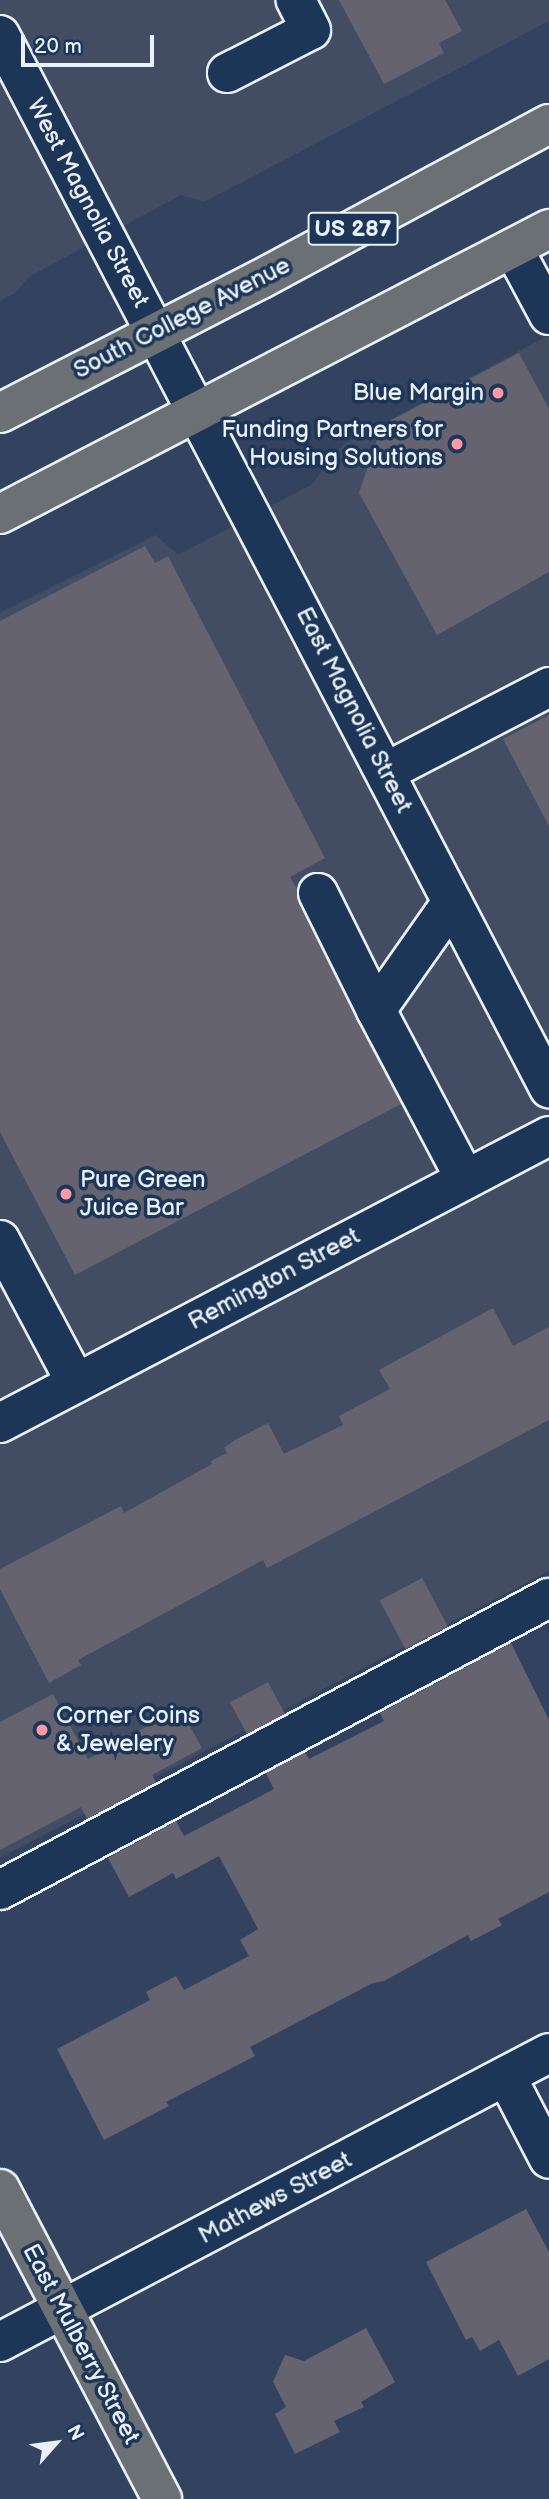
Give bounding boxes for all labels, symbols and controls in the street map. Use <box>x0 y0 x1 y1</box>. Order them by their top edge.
scale bar <box>24 21 158 65</box>
text: 20 m <box>34 34 82 59</box>
street label: West Magnolia Street <box>21 93 155 313</box>
road number: US 287 <box>308 210 398 248</box>
street label: South College Avenue <box>69 251 295 385</box>
place label: Blue Margin <box>353 379 484 407</box>
marker: Blue Margin <box>490 385 506 401</box>
place label: Funding Partners for Housing Solutions <box>221 416 443 472</box>
marker: Funding Partners for Housing Solutions <box>449 436 465 452</box>
street label: East Magnolia Street <box>290 602 418 818</box>
place label: Pure Green Juice Bar <box>80 1166 206 1222</box>
marker: Pure Green Juice Bar <box>58 1186 74 1202</box>
street label: Remington Street <box>183 1222 365 1336</box>
place label: Corner Coins & Jewelery <box>56 1702 200 1758</box>
marker: Corner Coins & Jewelery <box>34 1722 50 1738</box>
street label: Mathews Street <box>193 2145 357 2251</box>
street label: East Mulberry Street <box>16 2238 146 2450</box>
north arrow <box>21 2408 91 2478</box>
text: N <box>61 2421 88 2445</box>

